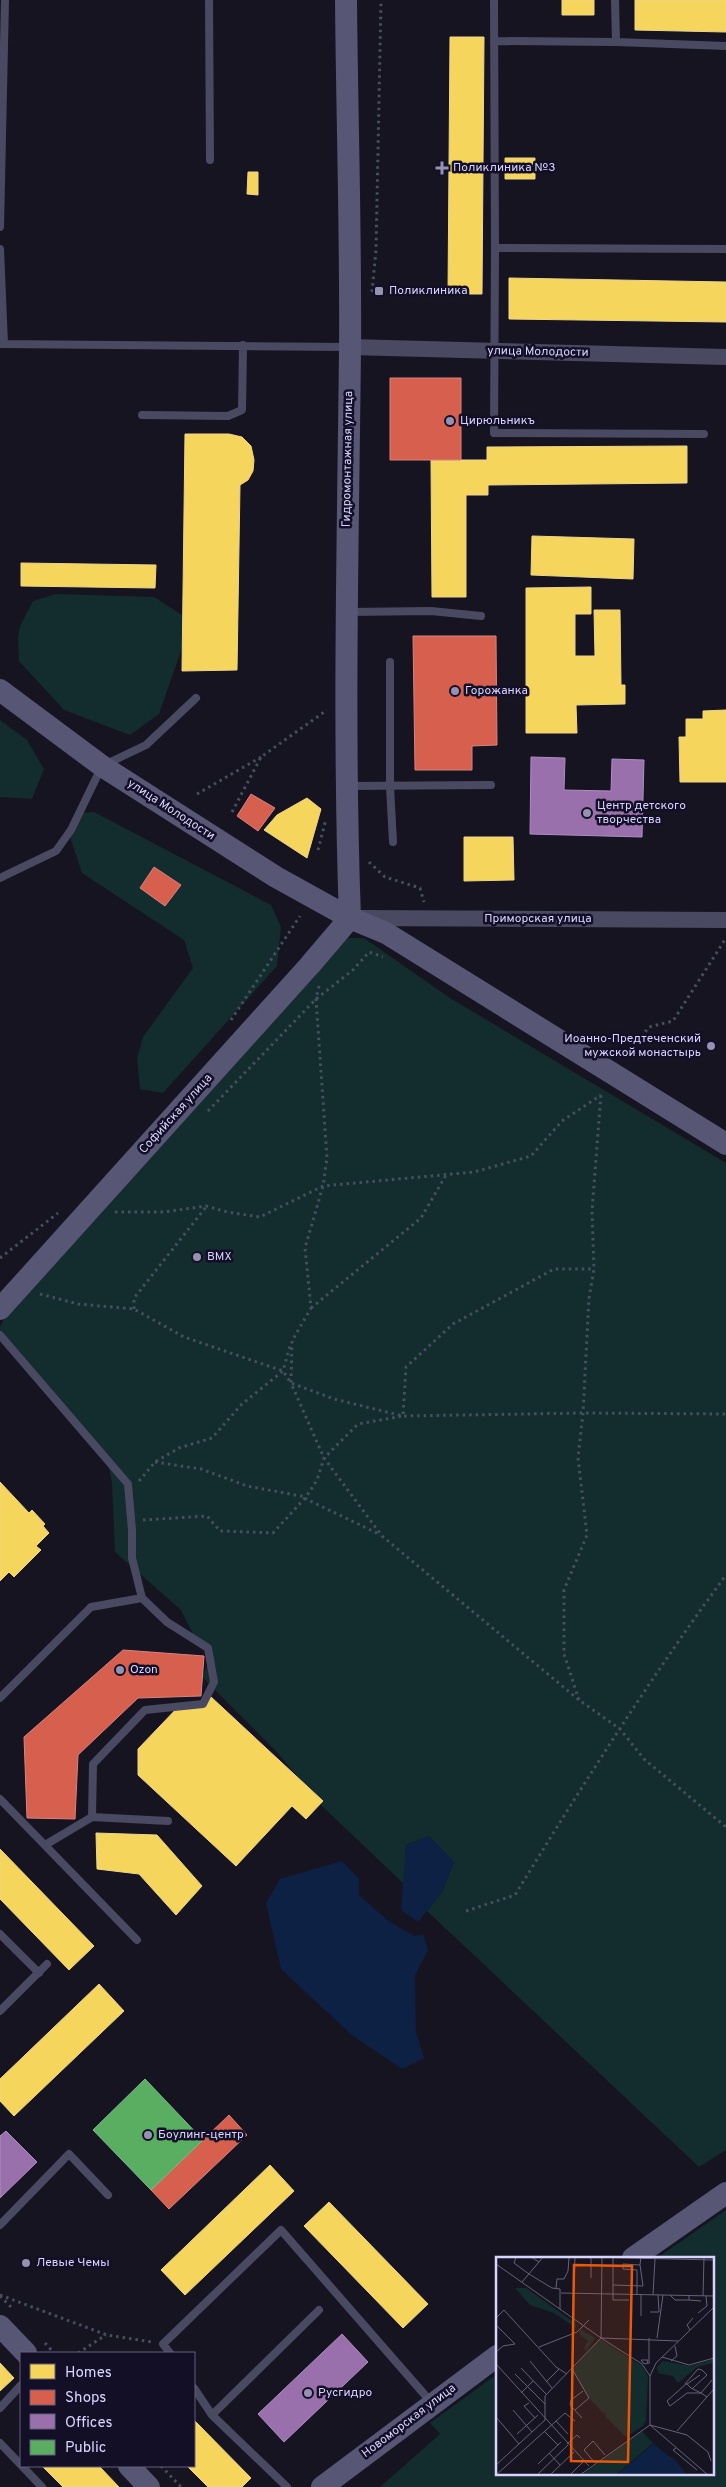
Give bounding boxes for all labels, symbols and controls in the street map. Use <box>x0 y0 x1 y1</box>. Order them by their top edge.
place label: Поликлиника №3 <box>453 160 555 176</box>
marker: Поликлиника №3 <box>435 161 449 175</box>
place label: Поликлиника <box>389 283 467 299</box>
marker: Поликлиника <box>373 285 385 297</box>
street label: улица Молодости <box>487 343 589 361</box>
street label: Гидромонтажная улица <box>339 391 357 527</box>
place label: Цирюльникъ <box>460 413 535 429</box>
marker: Цирюльникъ <box>444 415 456 427</box>
place label: Горожанка <box>465 683 528 699</box>
marker: Горожанка <box>449 685 461 697</box>
street label: улица Молодости <box>124 776 218 844</box>
place label: Центр детского творчества <box>597 798 686 828</box>
marker: Центр детского творчества <box>581 807 593 819</box>
street label: Приморская улица <box>484 911 592 927</box>
place label: Иоанно-Предтеченский мужской монастырь <box>564 1031 701 1061</box>
marker: Иоанно-Предтеченский мужской монастырь <box>705 1040 717 1052</box>
street label: Софийская улица <box>136 1071 216 1157</box>
place label: BMX <box>207 1249 232 1265</box>
marker: BMX <box>191 1251 203 1263</box>
place label: Ozon <box>130 1662 158 1678</box>
marker: Ozon <box>114 1664 126 1676</box>
place label: Боулинг-центр <box>158 2127 244 2143</box>
marker: Боулинг-центр <box>142 2129 154 2141</box>
place label: Левые Чемы <box>36 2255 109 2271</box>
marker: Левые Чемы <box>20 2257 32 2269</box>
inset map <box>496 2257 714 2474</box>
legend <box>20 2352 195 2467</box>
text: Homes <box>65 2364 112 2383</box>
street label: Новоморская улица <box>359 2380 459 2462</box>
place label: Русгидро <box>318 2385 372 2401</box>
marker: Русгидро <box>302 2387 314 2399</box>
text: Shops <box>65 2389 106 2408</box>
text: Offices <box>65 2414 112 2433</box>
text: Public <box>65 2439 106 2458</box>

